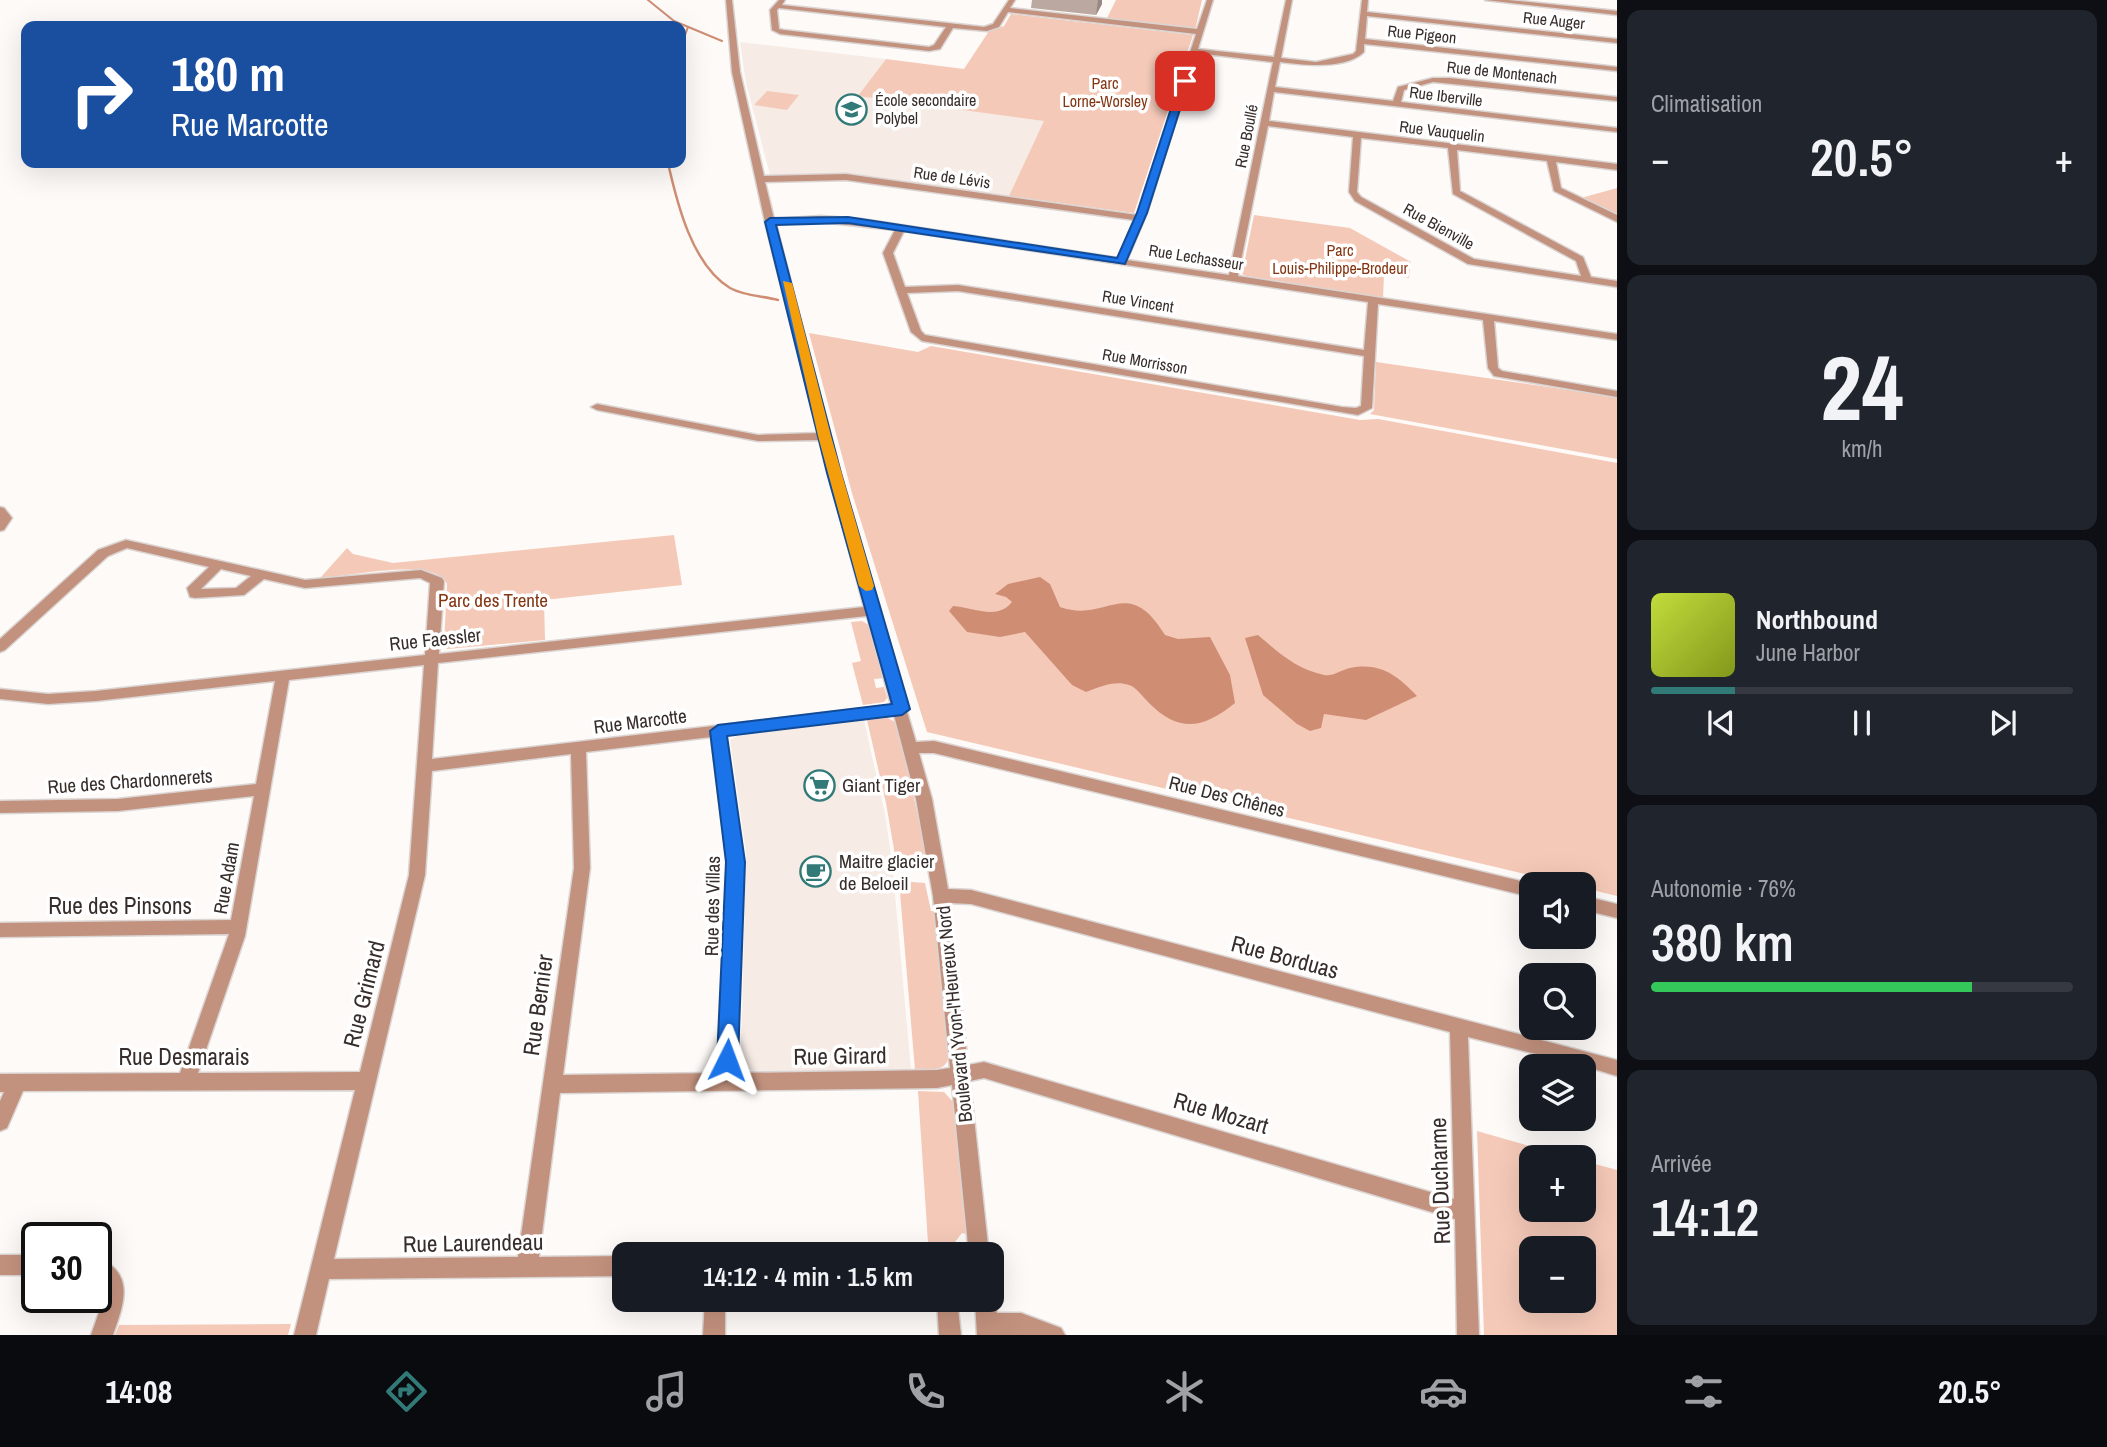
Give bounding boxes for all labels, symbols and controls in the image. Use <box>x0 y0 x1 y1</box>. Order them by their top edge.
street label: Rue Auger <box>1522 6 1587 34</box>
street label: Rue Pigeon <box>1386 19 1458 49</box>
text: 180 m <box>171 40 285 106</box>
icon: right <box>56 49 147 140</box>
pin <box>1155 51 1215 111</box>
street label: Rue de Montenach <box>1446 55 1558 89</box>
icon: arrive <box>1166 62 1204 100</box>
park label: Parc Lorne-Worsley <box>1062 72 1148 112</box>
street label: Rue Iberville <box>1408 81 1484 111</box>
text: Climatisation <box>1651 88 1762 119</box>
place label: École secondaire Polybel <box>875 89 976 129</box>
school or university icon: École secondaire Polybel <box>835 92 869 126</box>
street label: Rue Boullé <box>1229 102 1263 170</box>
text: Rue Marcotte <box>171 103 329 146</box>
street label: Rue Vauquelin <box>1398 115 1486 147</box>
text: 20.5° <box>1810 122 1914 192</box>
text: − <box>1651 133 1669 184</box>
text: + <box>2055 133 2073 184</box>
street label: Rue de Lévis <box>912 161 992 193</box>
street label: Rue Bienville <box>1400 197 1478 255</box>
street label: Rue Lechasseur <box>1147 239 1246 275</box>
park label: Parc Louis-Philippe-Brodeur <box>1272 239 1408 279</box>
street label: Rue Vincent <box>1101 285 1176 318</box>
text: 24 <box>1821 326 1904 448</box>
street label: Rue Morrisson <box>1101 343 1189 379</box>
text: km/h <box>1842 433 1882 464</box>
park label: Parc des Trente <box>438 587 548 613</box>
text: Northbound <box>1756 602 1878 637</box>
street label: Rue Faessler <box>388 621 483 657</box>
text: June Harbor <box>1756 637 1860 668</box>
street label: Rue Marcotte <box>592 702 688 740</box>
icon: previous <box>1702 704 1740 742</box>
icon: pause <box>1843 704 1881 742</box>
icon: next <box>1984 704 2022 742</box>
street label: Rue des Chardonnerets <box>47 762 214 800</box>
supermarket icon: Giant Tiger <box>802 768 836 802</box>
street label: Rue Des Chênes <box>1166 769 1288 823</box>
place label: Giant Tiger <box>842 772 921 798</box>
street label: Rue Adam <box>207 840 245 916</box>
place label: Maitre glacier de Beloeil <box>839 848 935 896</box>
street label: Rue des Villas <box>698 855 726 956</box>
cafe icon: Maitre glacier de Beloeil <box>799 855 833 889</box>
map controls <box>1519 872 1596 1313</box>
button: sound <box>1519 872 1596 949</box>
text: Autonomie · 76% <box>1651 873 1796 904</box>
street label: Rue des Pinsons <box>48 890 192 921</box>
street label: Boulevard Yvon-l'Heureux Nord <box>930 904 978 1124</box>
text: 380 km <box>1651 907 1794 977</box>
street label: Rue Borduas <box>1228 927 1342 986</box>
street label: Rue Grimard <box>335 937 392 1051</box>
street label: Rue Bernier <box>515 952 560 1057</box>
button: search <box>1519 963 1596 1040</box>
position arrow <box>690 1023 764 1097</box>
street label: Rue Girard <box>793 1039 887 1072</box>
street label: Rue Desmarais <box>118 1041 250 1072</box>
button: layers <box>1519 1054 1596 1131</box>
street label: Rue Mozart <box>1170 1084 1272 1141</box>
street label: Rue Ducharme <box>1422 1117 1457 1245</box>
button: + <box>1519 1145 1596 1222</box>
text: Arrivée <box>1651 1148 1712 1179</box>
text: 14:12 <box>1651 1182 1759 1252</box>
speed limit sign: 30 <box>21 1222 112 1313</box>
street label: Rue Laurendeau <box>402 1226 544 1259</box>
button: − <box>1519 1236 1596 1313</box>
text: 14:12 · 4 min · 1.5 km <box>703 1259 913 1294</box>
icon: directions <box>382 1367 431 1416</box>
icon: music <box>642 1367 691 1416</box>
icon: phone <box>901 1367 950 1416</box>
icon: climate <box>1160 1367 1209 1416</box>
icon: car <box>1419 1367 1468 1416</box>
icon: filters <box>1679 1367 1728 1416</box>
text: 14:08 <box>105 1370 172 1413</box>
text: 20.5° <box>1938 1370 2002 1413</box>

